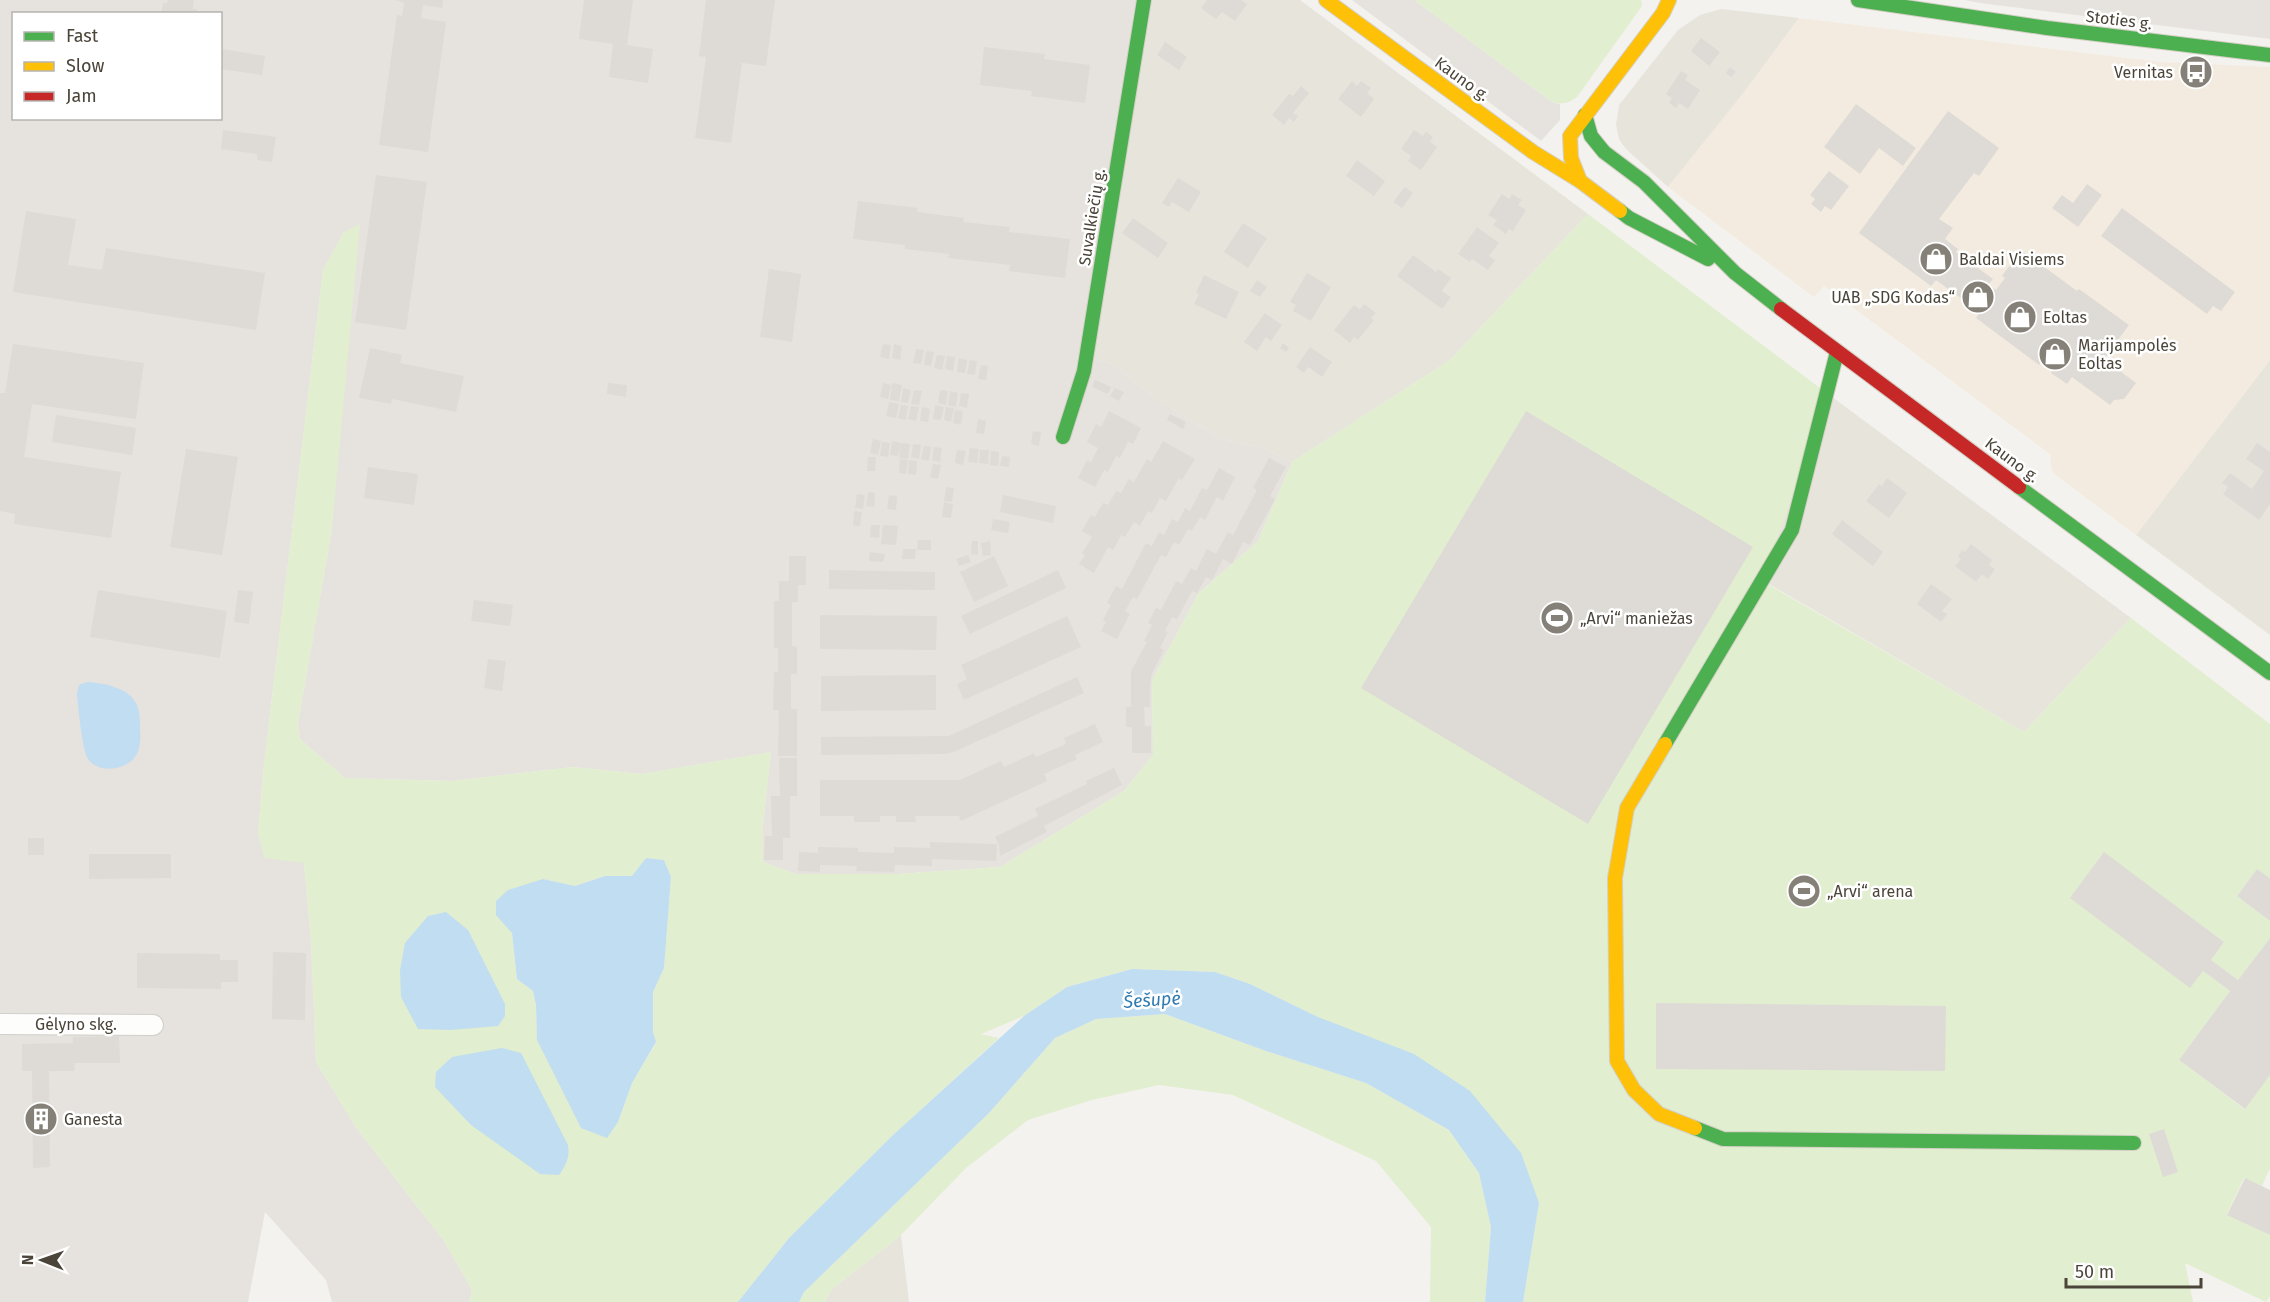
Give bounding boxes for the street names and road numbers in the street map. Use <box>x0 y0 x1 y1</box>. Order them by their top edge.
street label: Stoties g. <box>2085 7 2153 33</box>
street label: Kauno g. <box>1431 53 1493 105</box>
street label: Suvalkiečių g. <box>1075 167 1109 267</box>
street label: Kauno g. <box>1981 434 2043 486</box>
street label: Gėlyno skg. <box>35 1015 117 1034</box>

